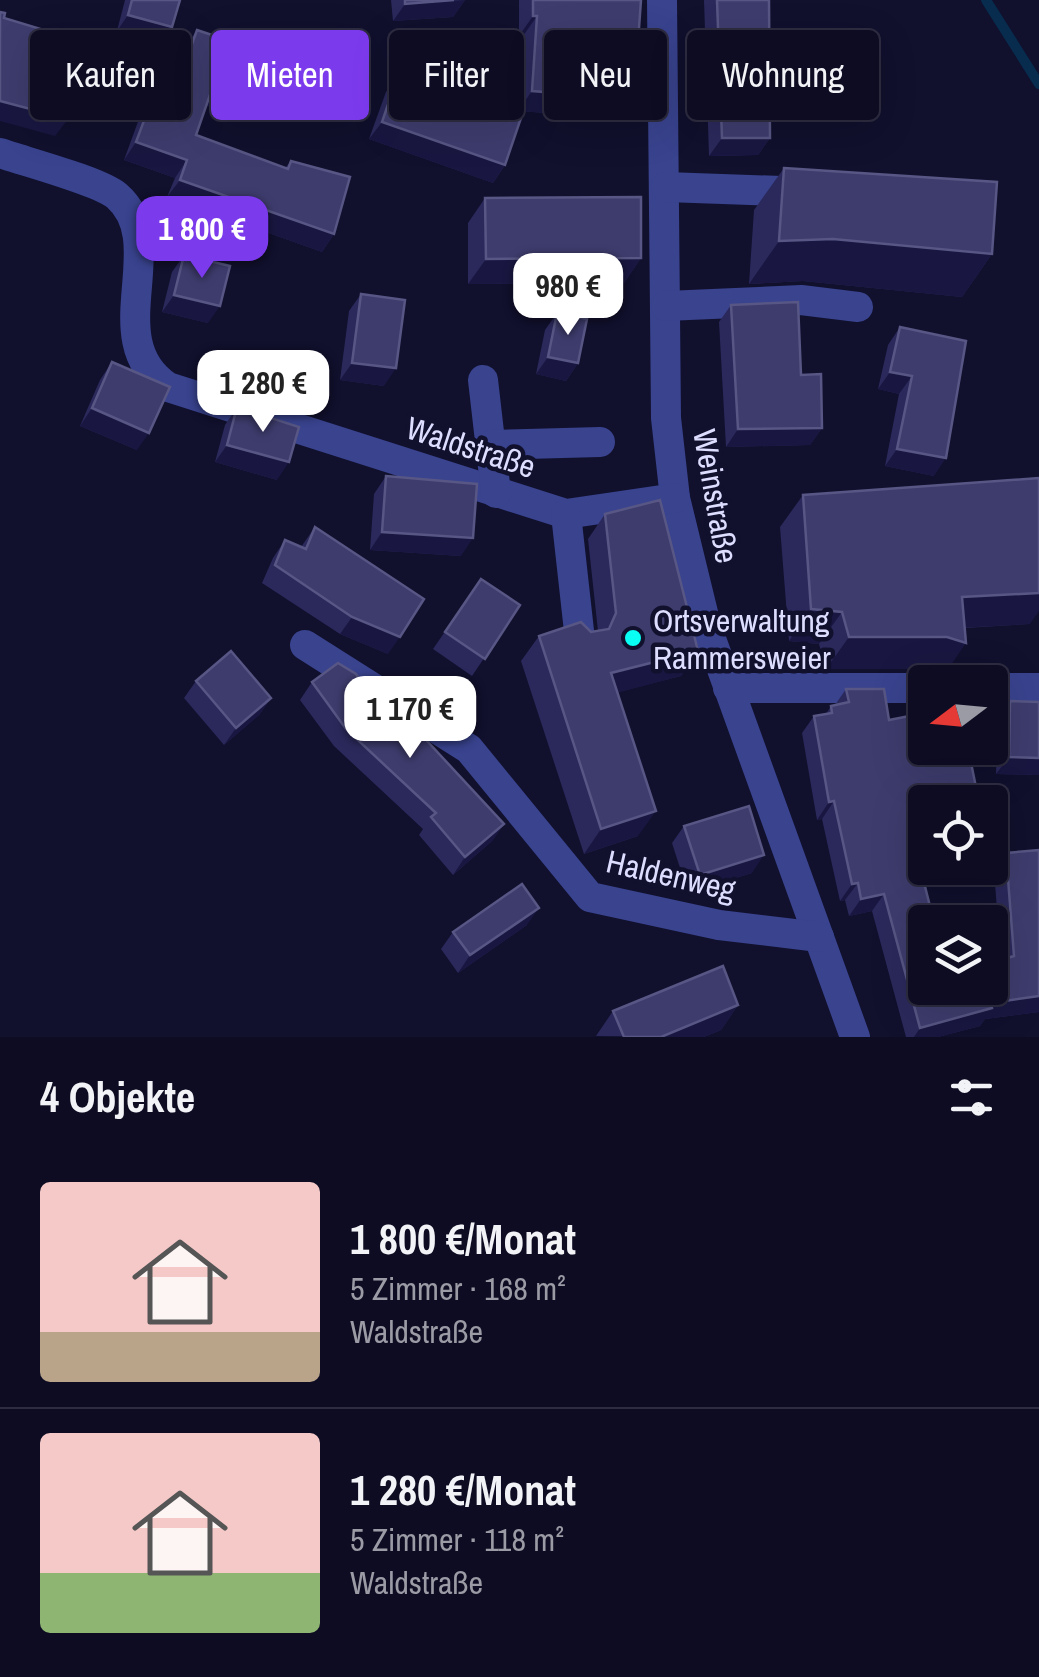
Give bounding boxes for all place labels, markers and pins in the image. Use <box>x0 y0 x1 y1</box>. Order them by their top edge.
pin: 1 800 € <box>110 196 294 281</box>
pin: 980 € <box>498 253 638 338</box>
pin: 1 280 € <box>171 350 355 435</box>
place label: Ortsverwaltung Rammersweier <box>653 599 831 679</box>
marker: Ortsverwaltung Rammersweier <box>622 627 644 649</box>
pin: 1 170 € <box>318 676 502 761</box>

